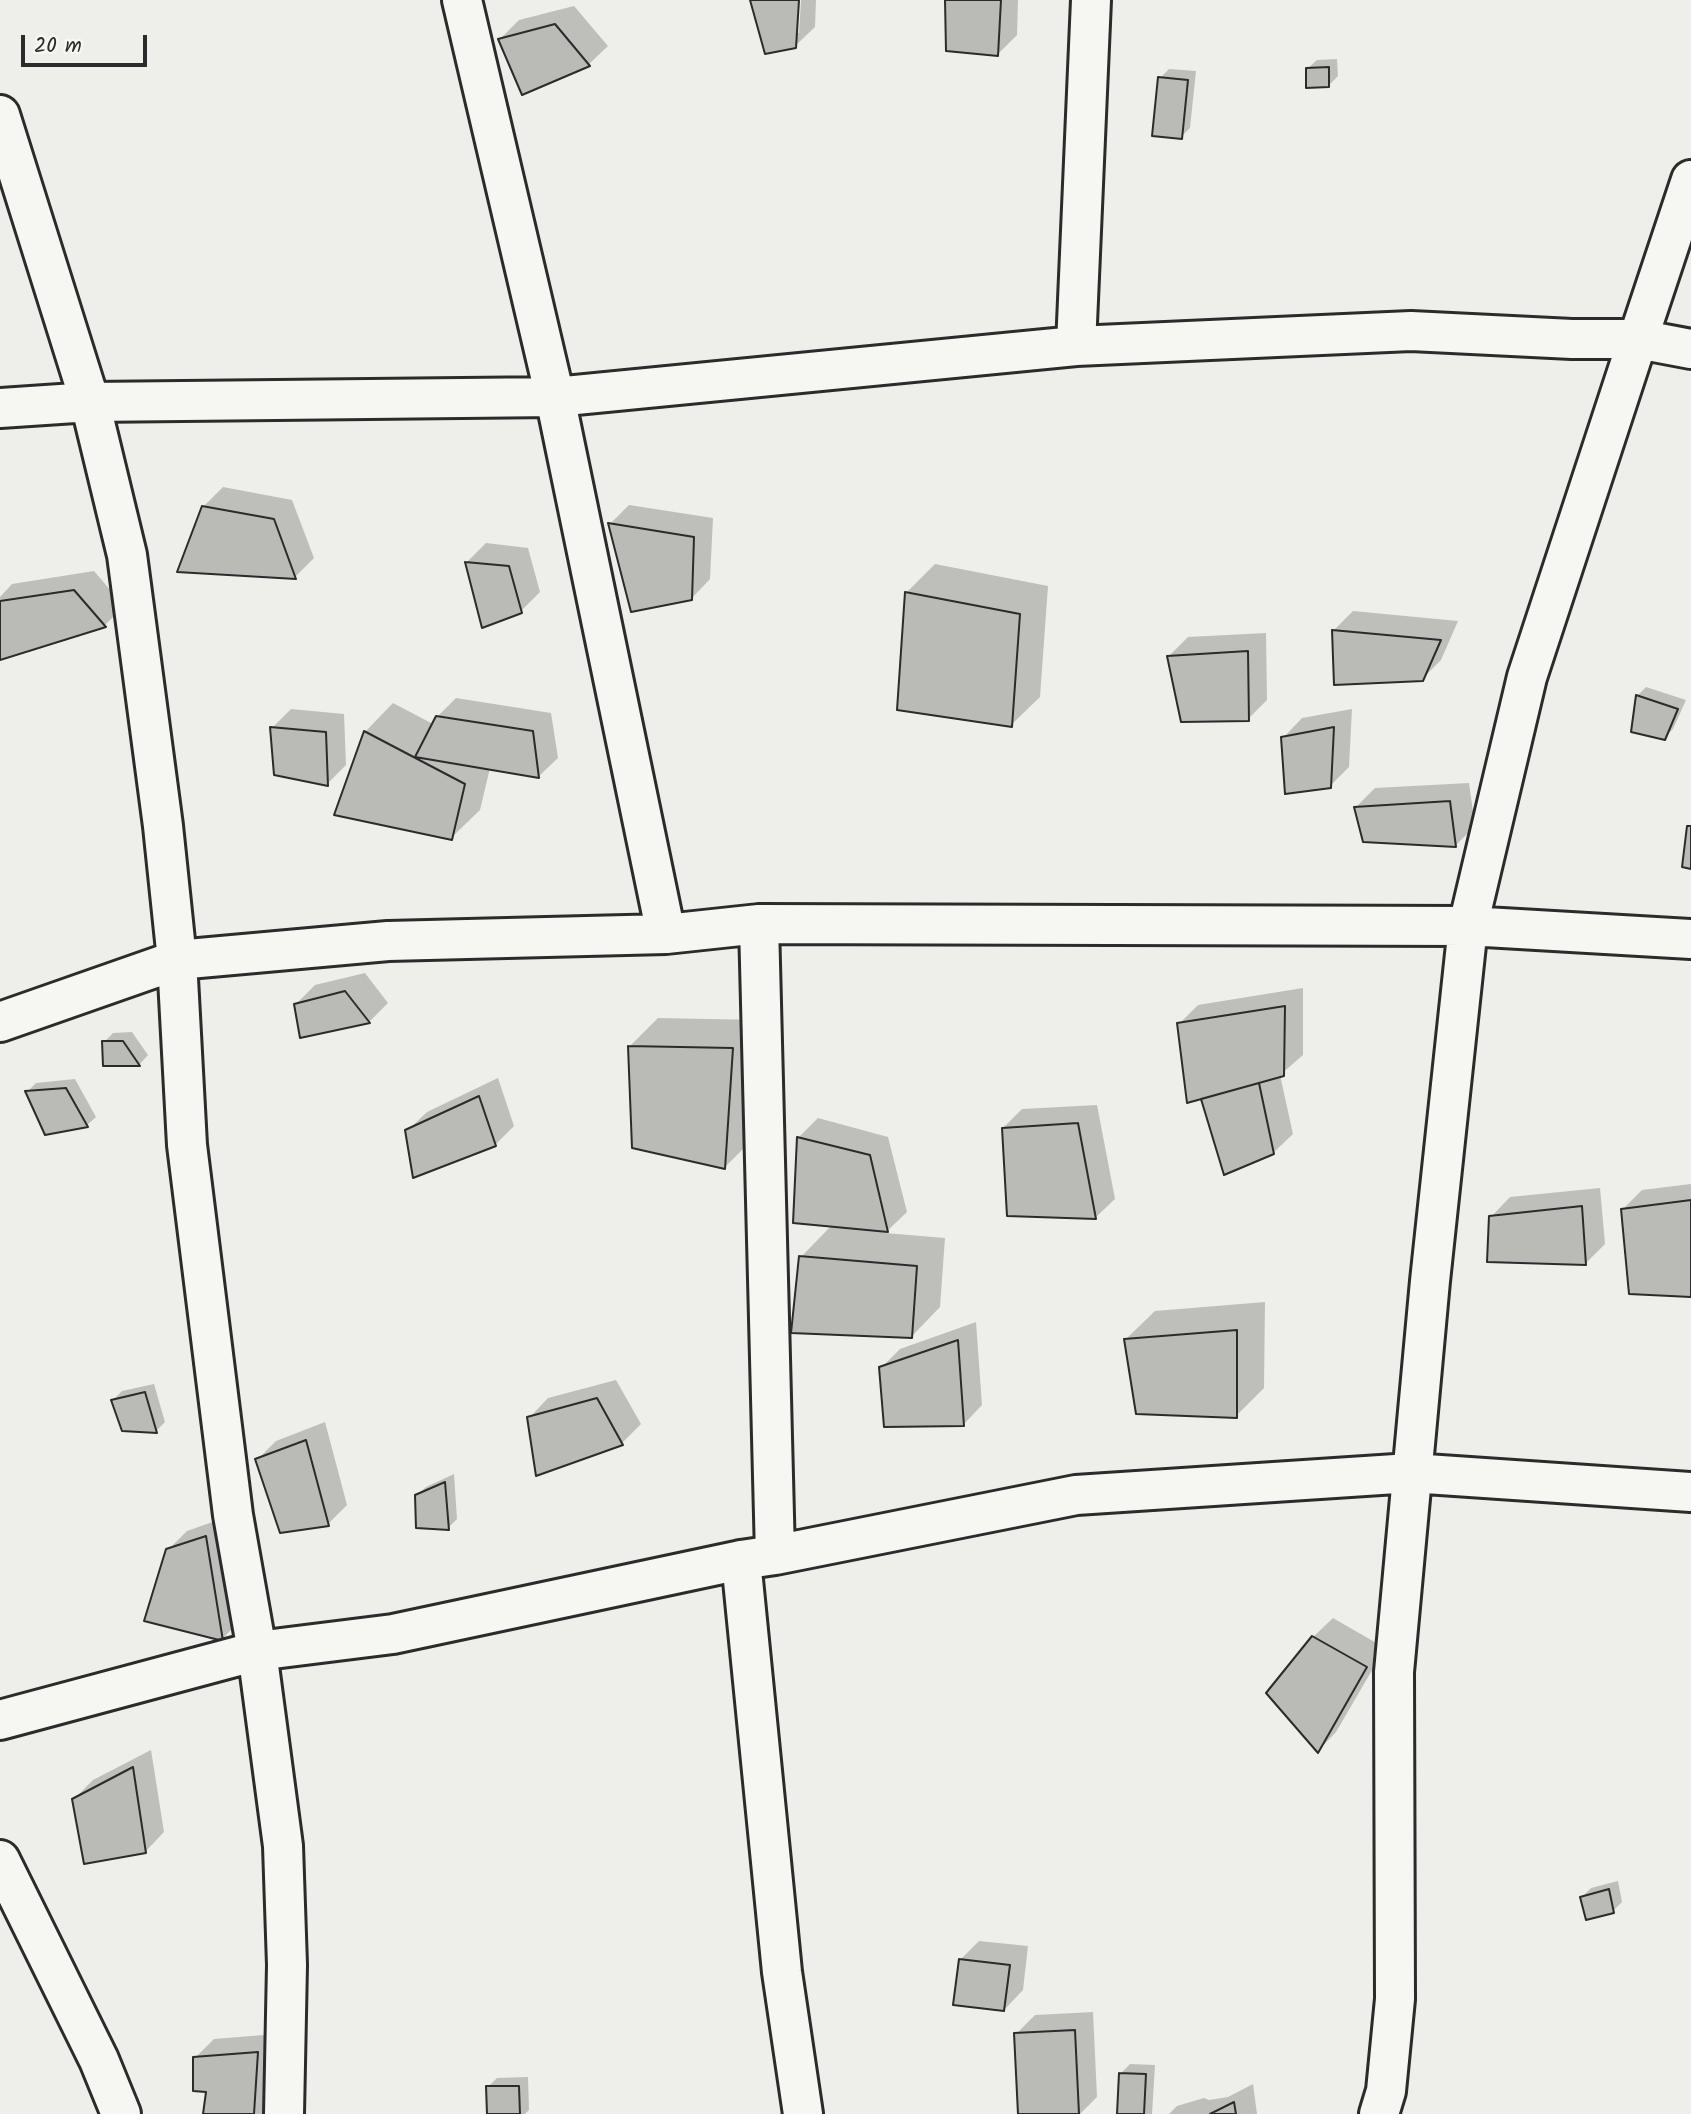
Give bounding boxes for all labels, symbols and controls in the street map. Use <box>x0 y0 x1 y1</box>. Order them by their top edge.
scale bar <box>24 21 150 65</box>
text: 20 m <box>34 30 82 63</box>

